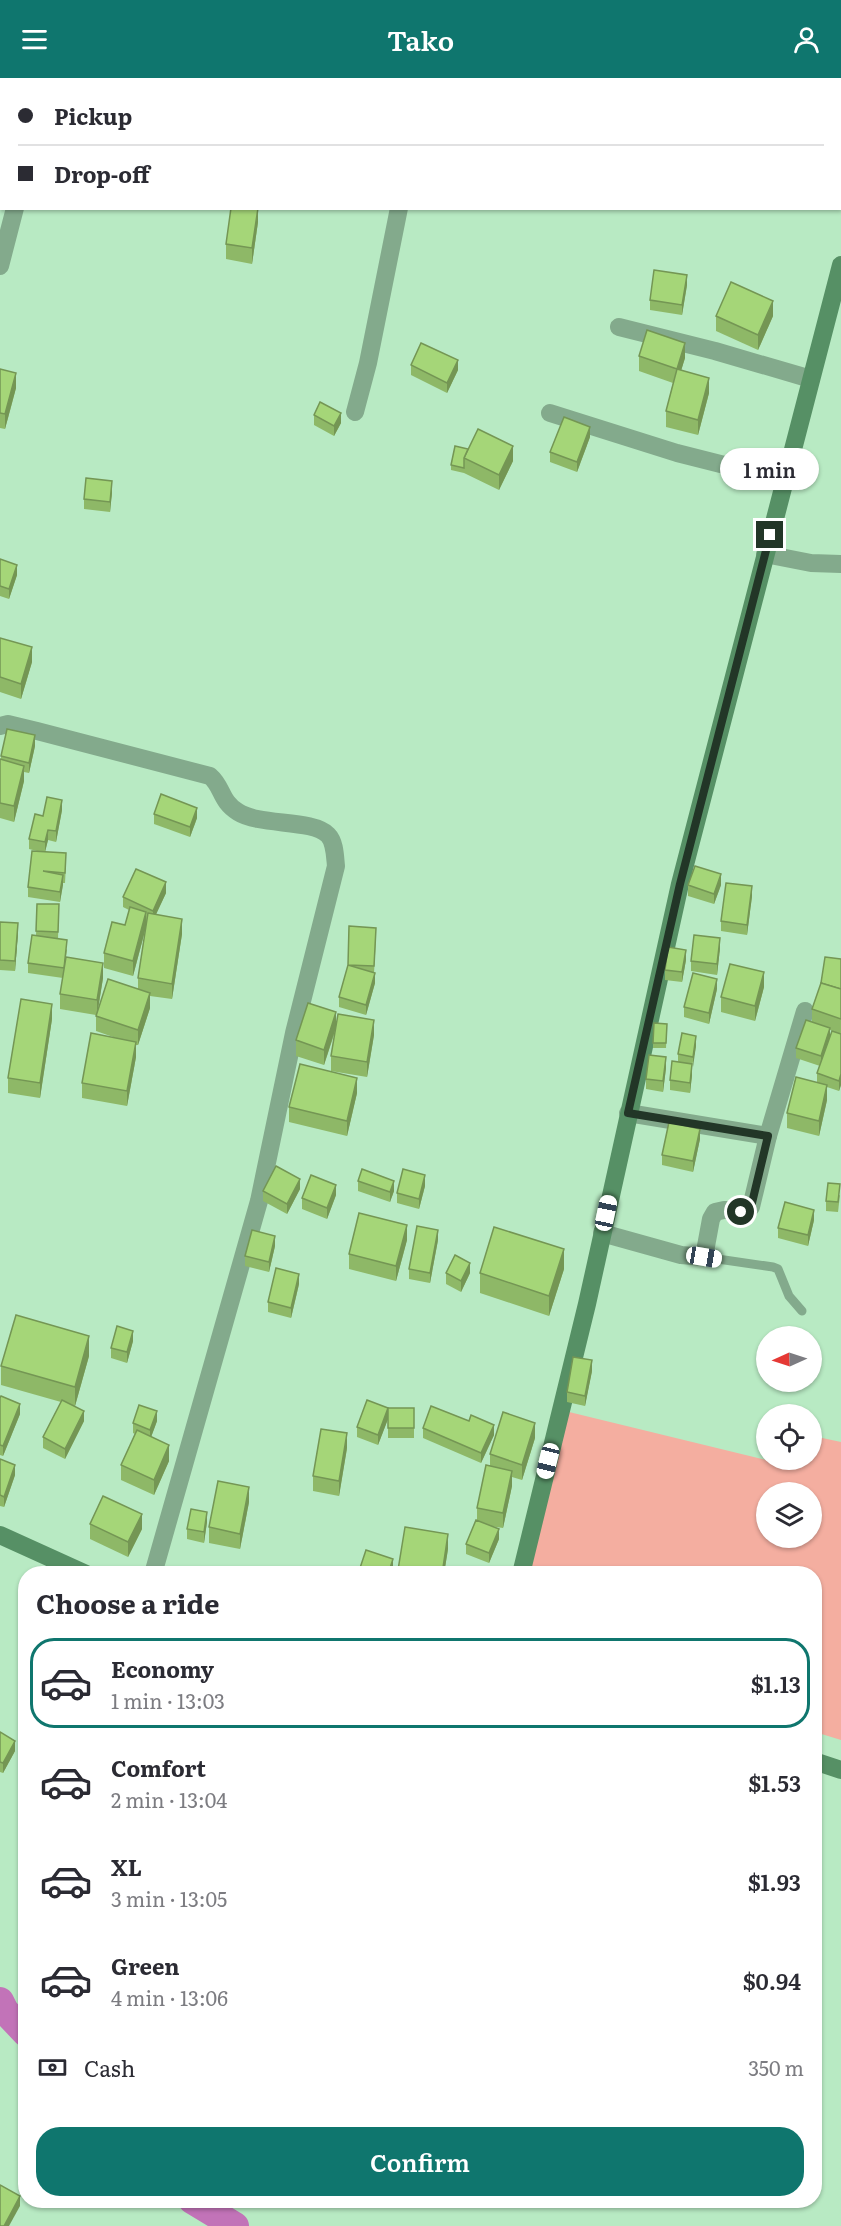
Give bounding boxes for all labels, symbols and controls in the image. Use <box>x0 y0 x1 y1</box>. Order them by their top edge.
text: Tako <box>387 19 454 59</box>
icon: menu <box>18 23 51 56</box>
icon: person <box>790 23 823 56</box>
text: Pickup <box>54 99 132 132</box>
text: Drop-off <box>54 157 150 190</box>
callout: 1 min <box>720 448 820 490</box>
text: 1 min <box>743 454 796 484</box>
route end <box>756 521 783 548</box>
car <box>593 1194 619 1232</box>
route start <box>727 1198 754 1225</box>
car <box>685 1245 723 1269</box>
north arrow <box>756 1326 822 1392</box>
map controls <box>756 1326 822 1548</box>
button: locate <box>756 1404 822 1470</box>
car <box>535 1441 561 1481</box>
button: layers <box>756 1482 822 1548</box>
text: Choose a ride <box>36 1582 219 1622</box>
text: Economy <box>111 1652 214 1685</box>
icon: car <box>39 1656 93 1710</box>
text: $1.13 <box>751 1667 801 1700</box>
text: 1 min · 13:03 <box>111 1685 225 1715</box>
text: Comfort <box>111 1751 206 1784</box>
icon: car <box>39 1755 93 1809</box>
text: $1.53 <box>748 1766 801 1799</box>
text: 2 min · 13:04 <box>111 1784 227 1814</box>
text: XL <box>111 1850 142 1883</box>
icon: car <box>39 1854 93 1908</box>
text: $1.93 <box>748 1865 801 1898</box>
text: 3 min · 13:05 <box>111 1883 227 1913</box>
text: Green <box>111 1949 180 1982</box>
icon: car <box>39 1953 93 2007</box>
text: $0.94 <box>743 1964 801 1997</box>
text: 4 min · 13:06 <box>111 1982 228 2012</box>
icon: cash <box>36 2051 69 2084</box>
text: Cash <box>84 2051 135 2084</box>
text: 350 m <box>748 2052 804 2082</box>
button: Confirm <box>36 2127 804 2196</box>

